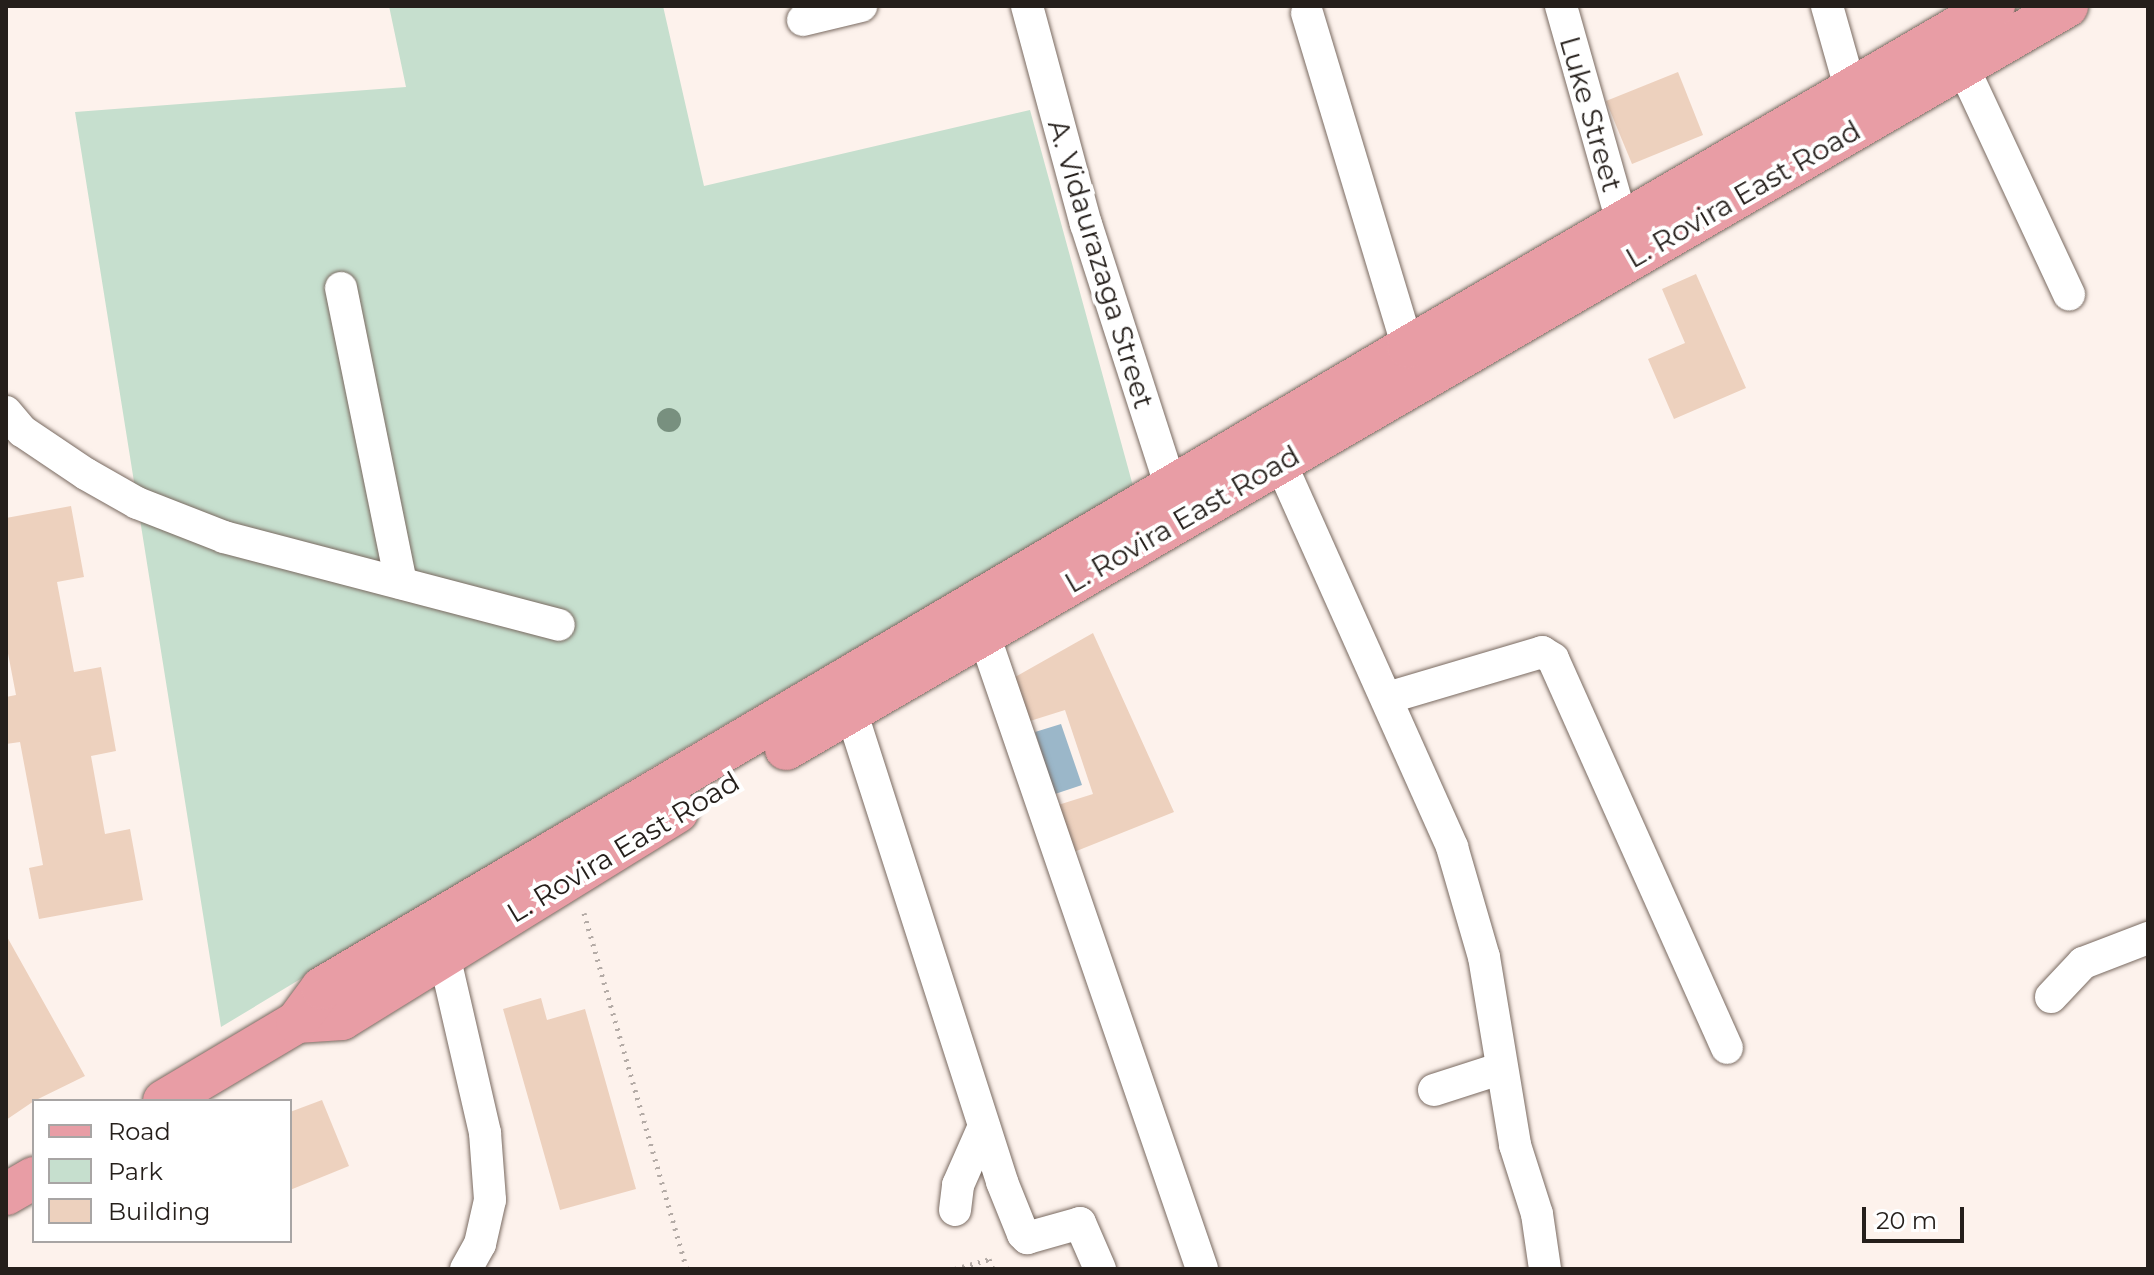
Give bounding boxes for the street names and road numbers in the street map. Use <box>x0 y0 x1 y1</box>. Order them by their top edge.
street label: Luke Street <box>1553 32 1629 196</box>
street label: L. Rovira East Road <box>1620 113 1866 275</box>
street label: A. Vidaurazaga Street <box>1041 115 1161 413</box>
street label: L. Rovira East Road <box>1059 438 1305 600</box>
street label: L. Rovira East Road <box>501 764 745 930</box>

